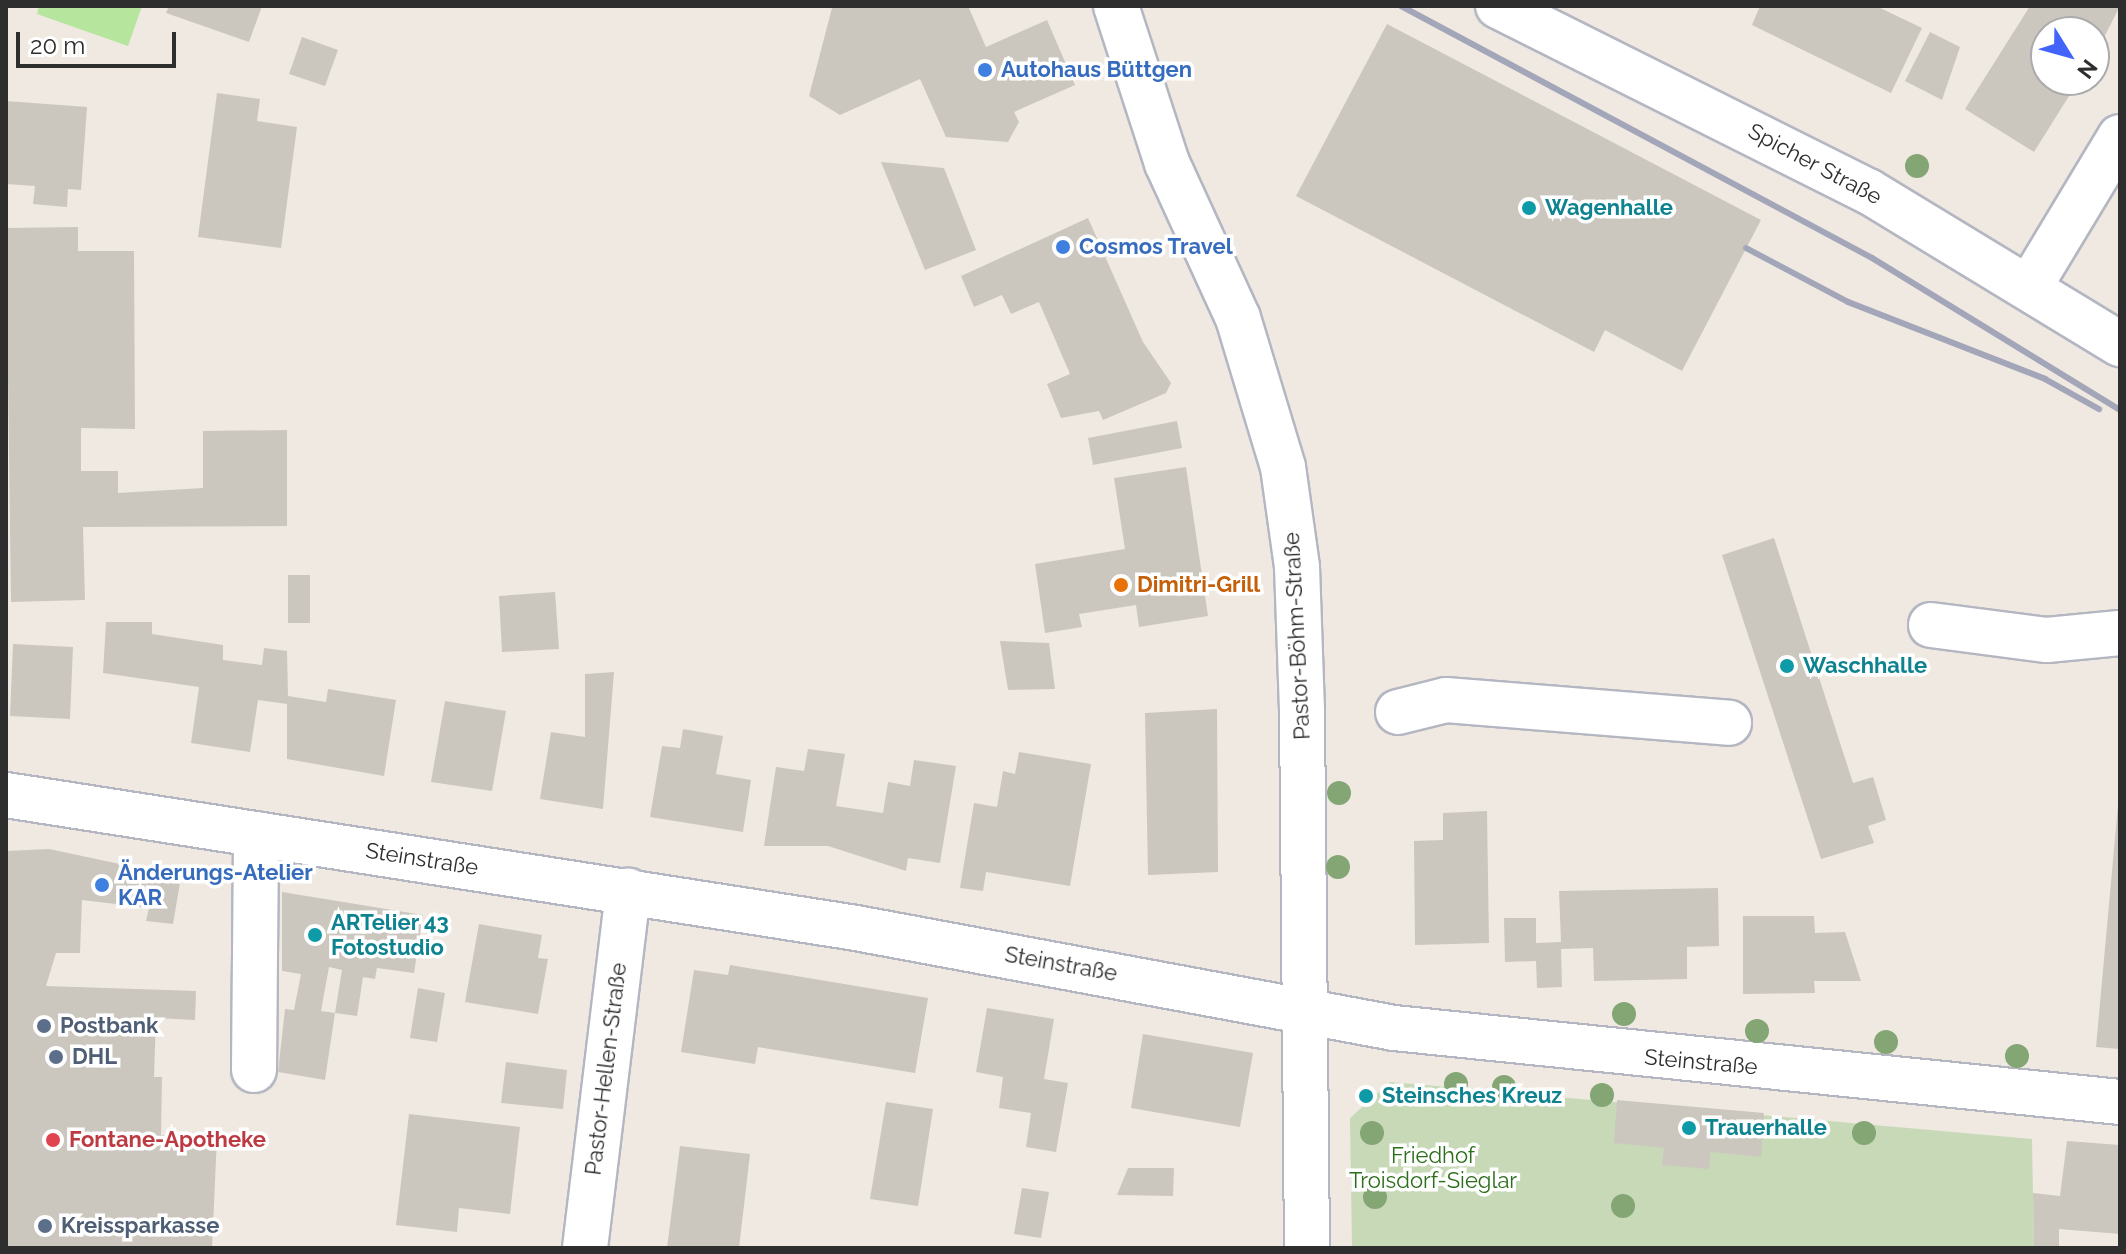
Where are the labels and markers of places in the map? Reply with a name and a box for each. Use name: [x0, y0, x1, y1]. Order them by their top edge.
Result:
place label: Autohaus Büttgen: [1001, 57, 1192, 83]
marker: Autohaus Büttgen: [976, 61, 994, 79]
place label: Wagenhalle: [1545, 195, 1673, 221]
marker: Wagenhalle: [1520, 199, 1538, 217]
place label: Cosmos Travel: [1079, 234, 1233, 260]
marker: Cosmos Travel: [1054, 238, 1072, 256]
place label: Dimitri-Grill: [1137, 572, 1260, 598]
marker: Dimitri-Grill: [1112, 576, 1130, 594]
place label: Waschhalle: [1803, 653, 1927, 679]
marker: Waschhalle: [1778, 657, 1796, 675]
place label: Änderungs-Atelier KAR: [118, 859, 313, 910]
marker: Änderungs-Atelier KAR: [93, 876, 111, 894]
place label: ARTelier 43 Fotostudio: [331, 909, 449, 960]
marker: ARTelier 43 Fotostudio: [306, 926, 324, 944]
place label: Postbank: [60, 1013, 158, 1039]
marker: Postbank: [35, 1017, 53, 1035]
place label: DHL: [72, 1044, 117, 1070]
marker: DHL: [47, 1048, 65, 1066]
place label: Steinsches Kreuz: [1382, 1083, 1562, 1109]
marker: Steinsches Kreuz: [1357, 1087, 1375, 1105]
place label: Trauerhalle: [1705, 1115, 1827, 1141]
marker: Trauerhalle: [1680, 1119, 1698, 1137]
place label: Fontane-Apotheke: [69, 1127, 266, 1153]
marker: Fontane-Apotheke: [44, 1131, 62, 1149]
place label: Kreissparkasse: [61, 1213, 219, 1239]
marker: Kreissparkasse: [36, 1217, 54, 1235]

